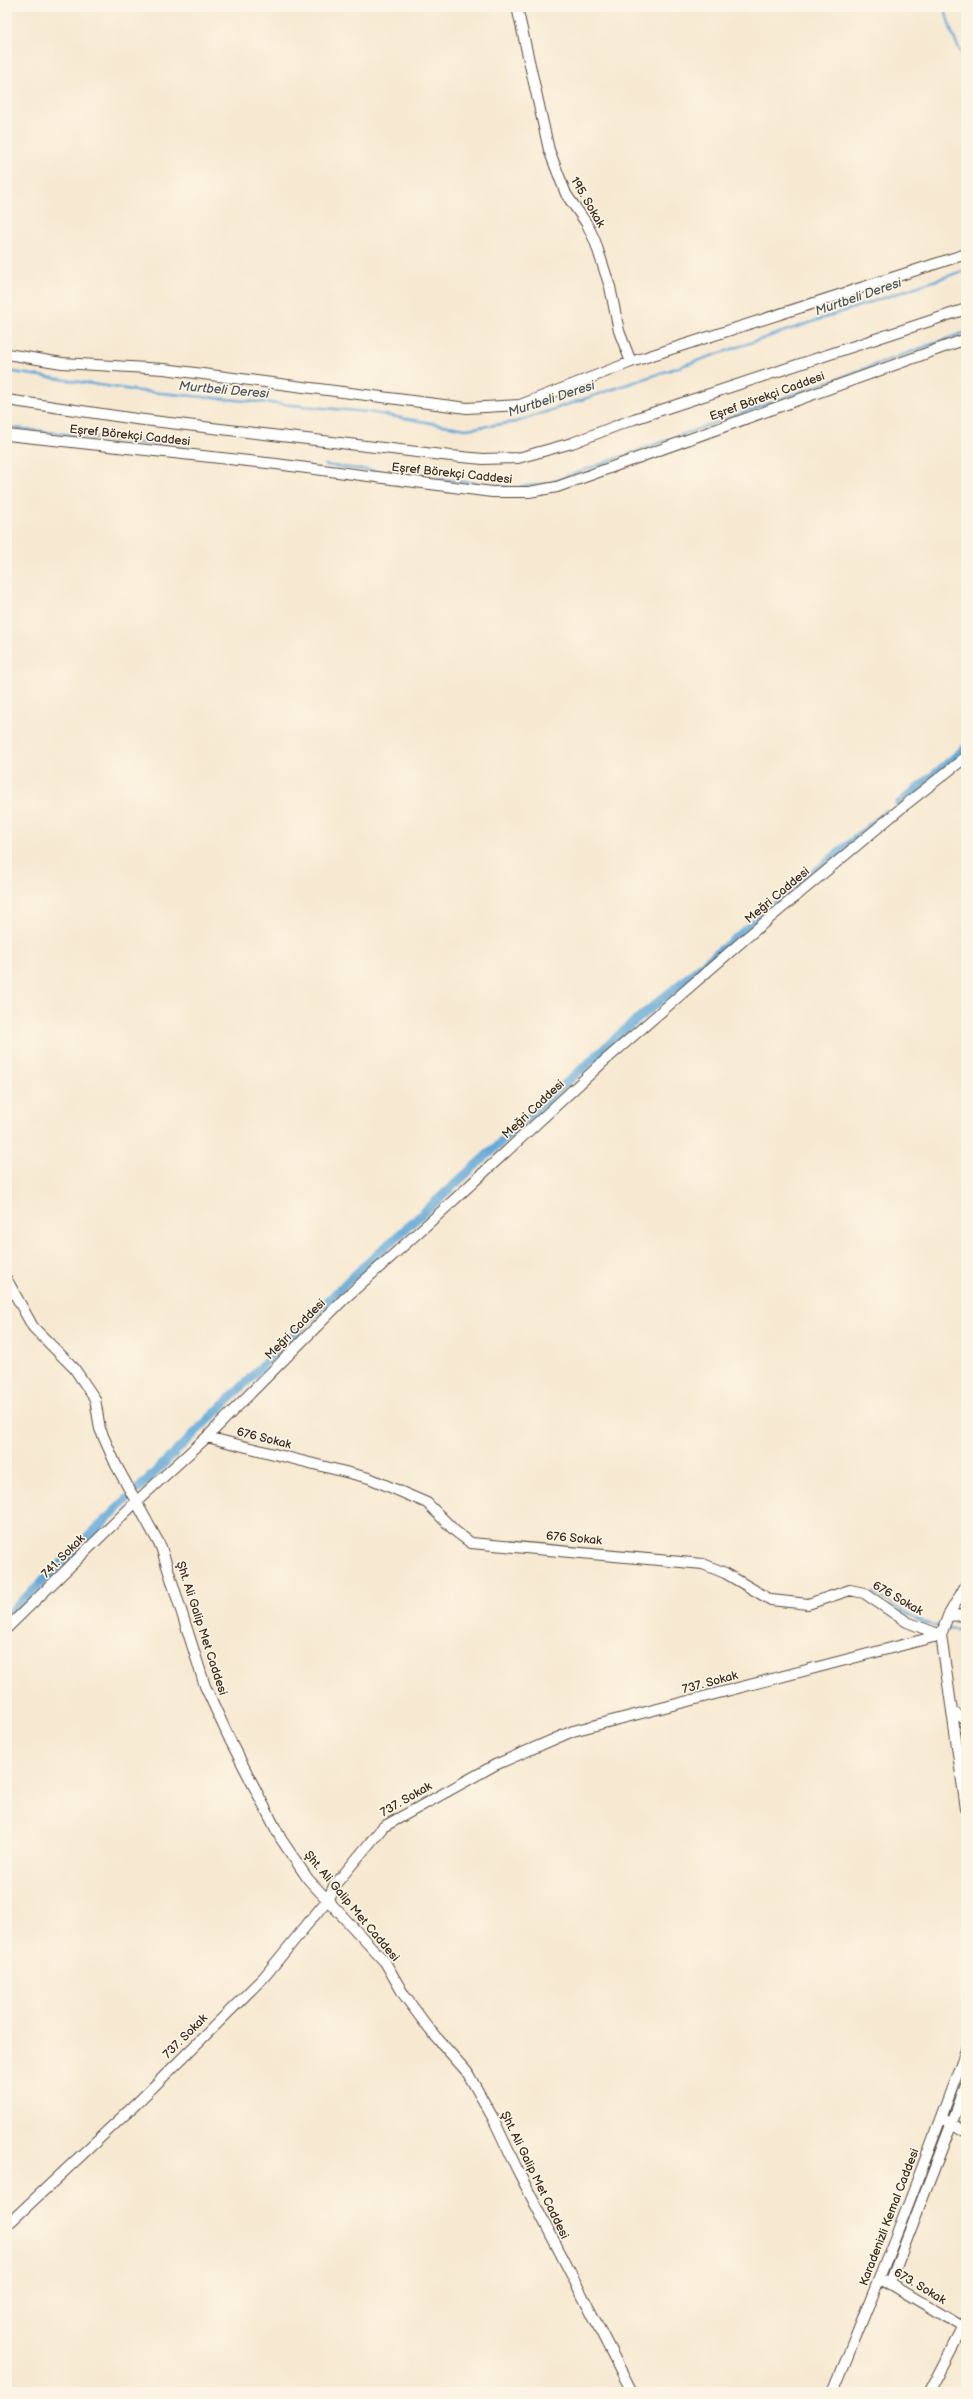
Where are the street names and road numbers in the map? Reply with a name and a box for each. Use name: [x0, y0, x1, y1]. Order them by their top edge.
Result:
street label: 195. Sokak: [567, 174, 608, 230]
street label: Eşref Börekçi Caddesi: [708, 369, 827, 424]
street label: Eşref Börekçi Caddesi: [69, 422, 191, 449]
street label: Eşref Börekçi Caddesi: [391, 460, 513, 487]
street label: Meğri Caddesi: [742, 864, 813, 927]
street label: Meğri Caddesi: [499, 1077, 568, 1142]
street label: Meğri Caddesi: [262, 1296, 329, 1363]
street label: 676 Sokak: [235, 1424, 293, 1453]
street label: 676 Sokak: [545, 1529, 603, 1548]
street label: 741. Sokak: [38, 1531, 88, 1581]
street label: Şht. Ali Galip Met Caddesi: [173, 1559, 230, 1697]
street label: 676 Sokak: [870, 1578, 926, 1619]
street label: 737. Sokak: [681, 1668, 740, 1697]
street label: 737. Sokak: [378, 1779, 435, 1820]
street label: Şht. Ali Galip Met Caddesi: [301, 1848, 402, 1965]
street label: 737. Sokak: [160, 2011, 211, 2062]
street label: Şht. Ali Galip Met Caddesi: [497, 2109, 572, 2242]
street label: Karadenizli Kemal Caddesi: [856, 2146, 923, 2288]
street label: 673. Sokak: [891, 2265, 949, 2308]

